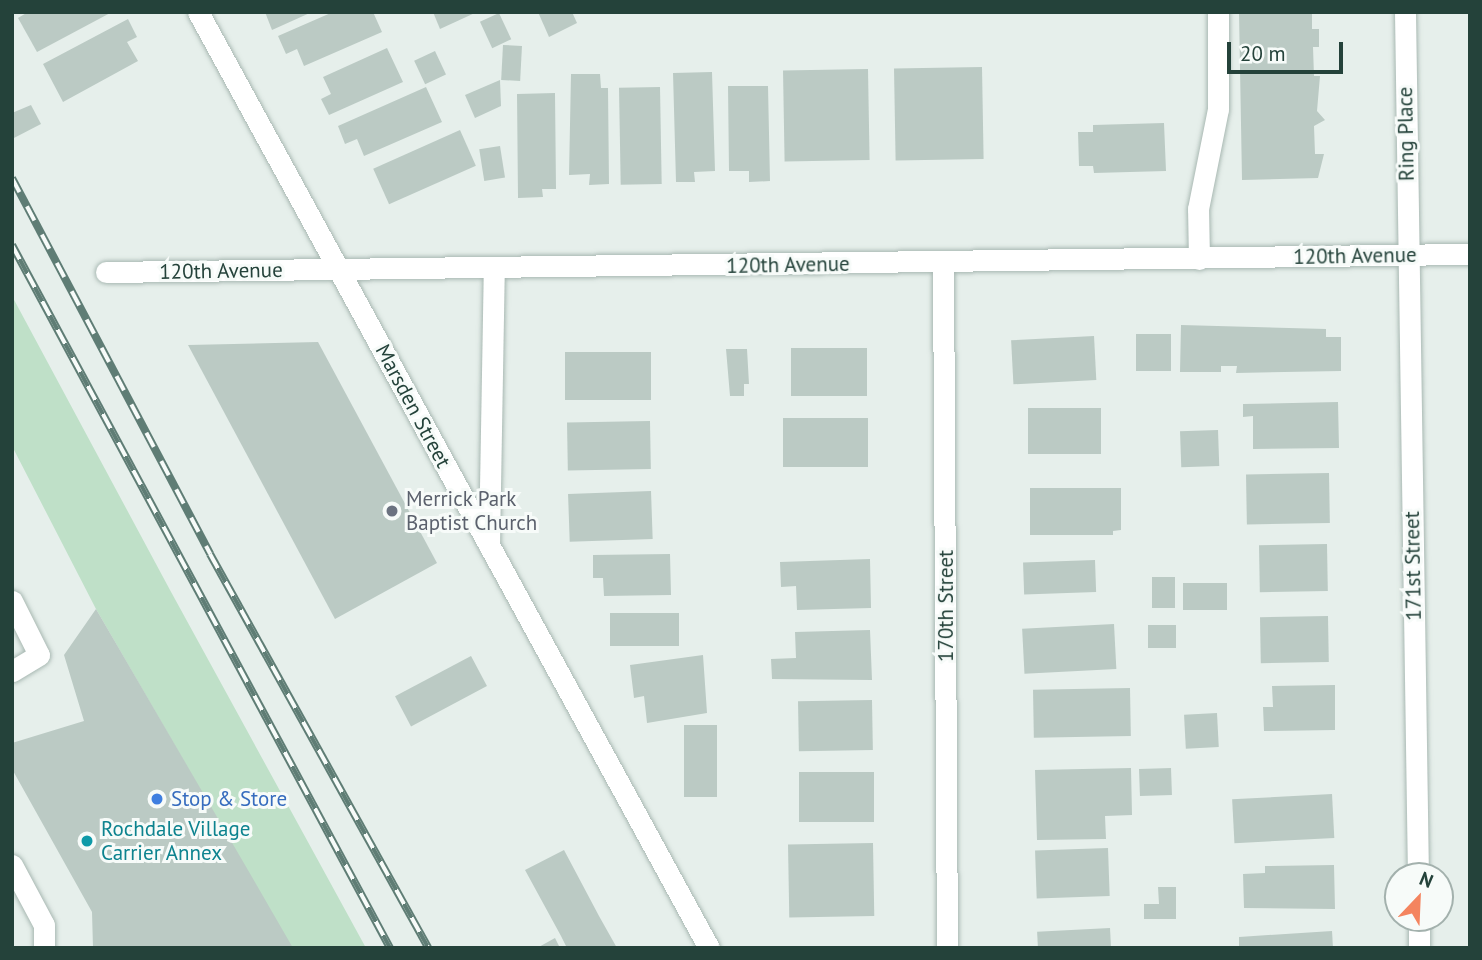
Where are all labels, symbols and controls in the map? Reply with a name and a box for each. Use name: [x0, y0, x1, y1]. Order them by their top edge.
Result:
scale bar: [1230, 28, 1346, 72]
text: 20 m: [1240, 40, 1286, 67]
street label: Ring Place: [1393, 87, 1419, 181]
street label: 120th Avenue: [1293, 242, 1417, 270]
street label: 120th Avenue: [726, 251, 850, 279]
street label: 120th Avenue: [159, 257, 283, 285]
street label: Marsden Street: [370, 340, 456, 472]
place label: Merrick Park Baptist Church: [406, 486, 537, 536]
marker: Merrick Park Baptist Church: [384, 503, 400, 519]
street label: 171st Street: [1399, 511, 1427, 621]
street label: 170th Street: [933, 550, 959, 662]
place label: Stop & Store: [171, 786, 287, 812]
marker: Stop & Store: [149, 791, 165, 807]
place label: Rochdale Village Carrier Annex: [101, 816, 251, 866]
marker: Rochdale Village Carrier Annex: [79, 833, 95, 849]
north arrow: [1384, 862, 1454, 932]
text: N: [1416, 866, 1437, 893]

